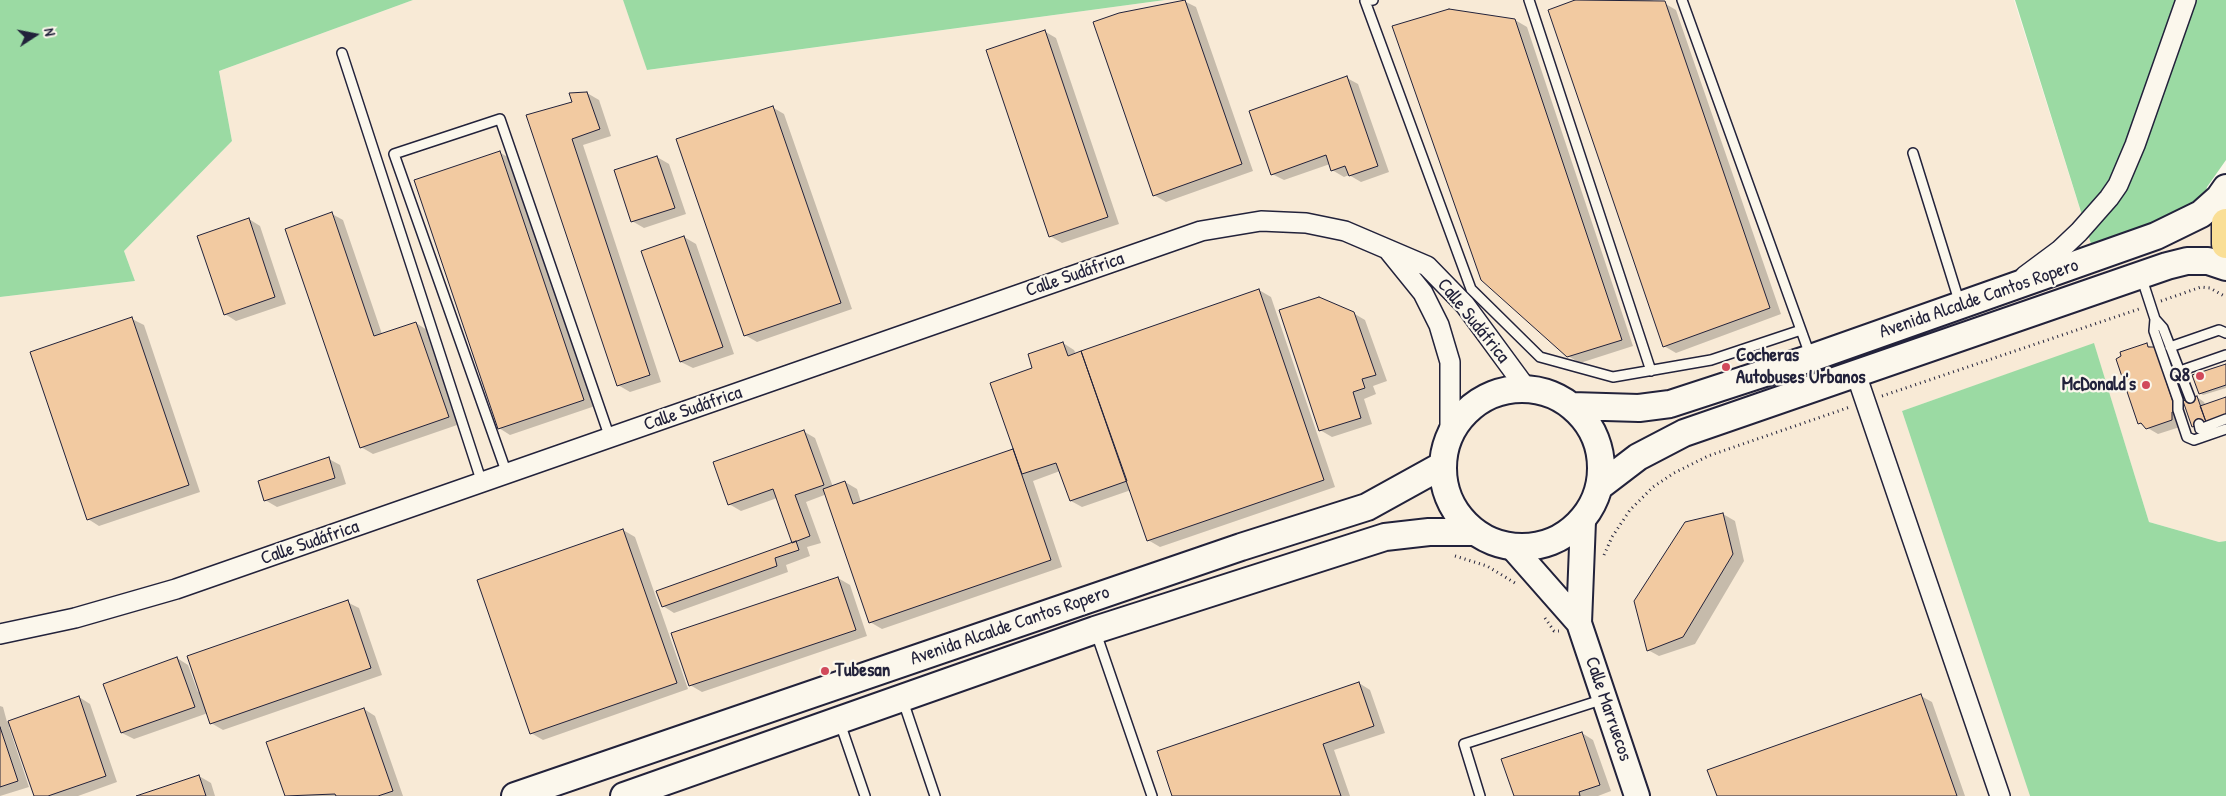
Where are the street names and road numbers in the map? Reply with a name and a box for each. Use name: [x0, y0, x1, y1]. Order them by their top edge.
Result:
street label: Calle Sudáfrica: [1023, 248, 1127, 302]
street label: Avenida Alcalde Cantos Ropero: [1876, 254, 2082, 344]
street label: Calle Sudáfrica: [1432, 274, 1514, 368]
street label: Calle Sudáfrica: [641, 382, 745, 436]
street label: Calle Sudáfrica: [258, 516, 362, 570]
street label: Avenida Alcalde Cantos Ropero: [907, 581, 1113, 671]
street label: Calle Marruecos: [1579, 654, 1637, 764]

